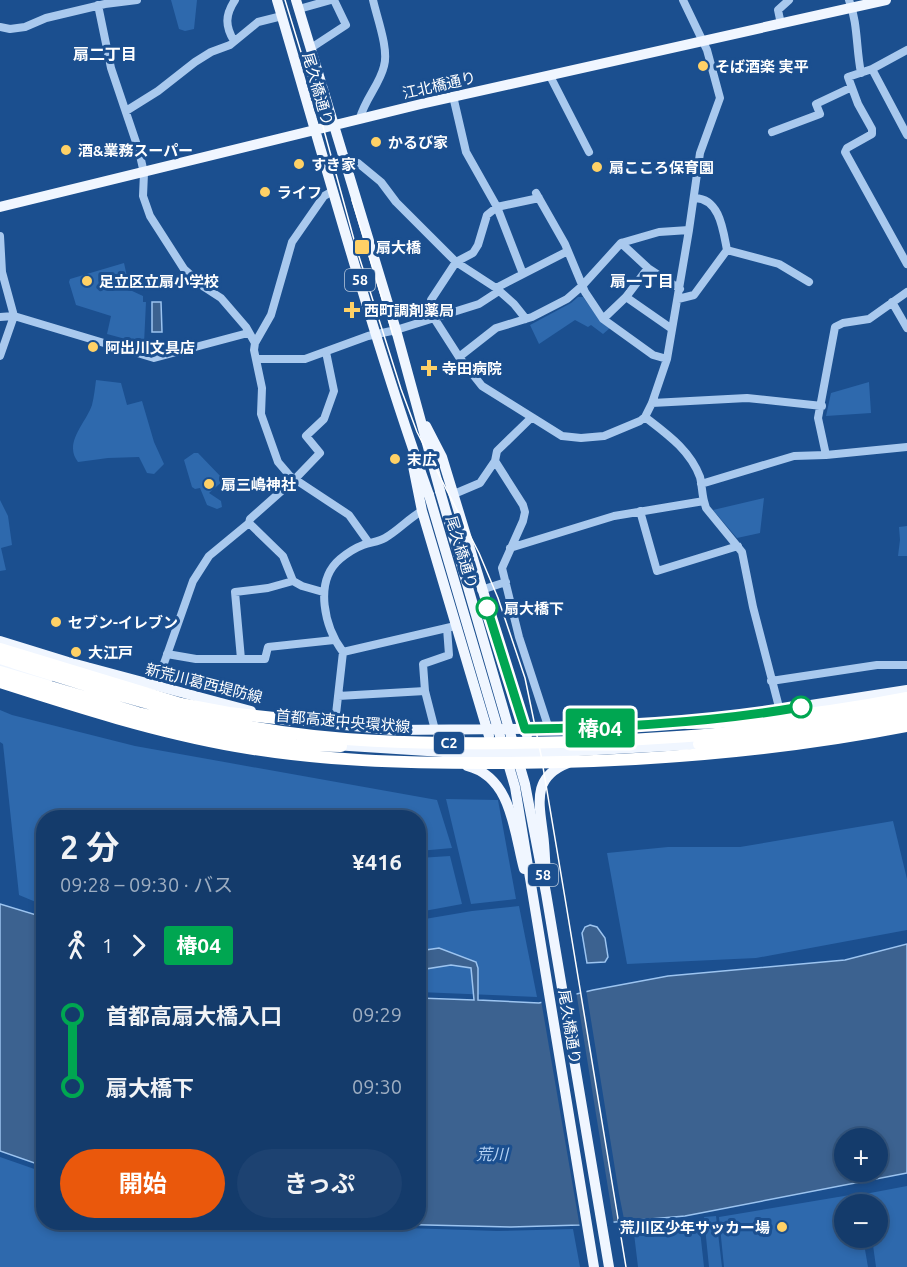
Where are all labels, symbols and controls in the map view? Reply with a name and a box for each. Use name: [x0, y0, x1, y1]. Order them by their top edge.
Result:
district label: 扇二丁目: [73, 45, 137, 63]
street label: 尾久橋通り: [299, 51, 337, 127]
place label: そば酒楽 実平: [715, 58, 809, 75]
marker: そば酒楽 実平: [696, 59, 710, 73]
street label: 江北橋通り: [401, 68, 477, 102]
place label: かるび家: [388, 134, 448, 151]
marker: かるび家: [369, 135, 383, 149]
place label: 酒&業務スーパー: [78, 142, 193, 159]
marker: 酒&業務スーパー: [59, 143, 73, 157]
place label: すき家: [311, 156, 356, 173]
marker: すき家: [292, 157, 306, 171]
place label: 扇こころ保育園: [609, 159, 714, 176]
marker: 扇こころ保育園: [590, 160, 604, 174]
place label: ライフ: [277, 184, 322, 201]
marker: ライフ: [258, 185, 272, 199]
marker: 扇大橋: [353, 238, 371, 256]
place label: 扇大橋: [376, 239, 422, 256]
road number: 58: [345, 269, 375, 291]
district label: 扇一丁目: [610, 272, 674, 290]
place label: 足立区立扇小学校: [99, 273, 219, 290]
marker: 足立区立扇小学校: [80, 274, 94, 288]
place label: 西町調剤薬局: [364, 302, 454, 319]
marker: 西町調剤薬局: [345, 303, 359, 317]
place label: 阿出川文具店: [105, 339, 195, 356]
marker: 阿出川文具店: [86, 340, 100, 354]
marker: 寺田病院: [420, 359, 438, 377]
place label: 寺田病院: [442, 360, 502, 377]
place label: 末広: [407, 451, 437, 468]
marker: 末広: [388, 452, 402, 466]
place label: 扇三嶋神社: [221, 476, 296, 493]
marker: 扇三嶋神社: [202, 477, 216, 491]
street label: 尾久橋通り: [443, 514, 481, 590]
marker: 扇大橋下: [476, 597, 498, 619]
place label: 扇大橋下: [504, 600, 564, 617]
place label: セブン-イレブン: [68, 614, 178, 631]
marker: セブン-イレブン: [49, 615, 63, 629]
place label: 大江戸: [88, 644, 133, 661]
marker: 大江戸: [69, 645, 83, 659]
street label: 新荒川葛西堤防線: [144, 660, 264, 706]
unlabelled marker: [790, 696, 812, 718]
street label: 首都高速中央環状線: [275, 707, 411, 735]
line badge: 椿04: [566, 708, 634, 748]
text: 椿04: [578, 716, 622, 740]
road number: C2: [434, 732, 464, 754]
text: 2 分: [60, 828, 119, 865]
text: ¥416: [352, 849, 402, 874]
road number: 58: [528, 864, 558, 886]
text: 09:28 – 09:30 · バス: [60, 873, 233, 896]
icon: walk: [60, 929, 93, 962]
icon: forward: [122, 929, 155, 962]
text: 椿04: [176, 933, 221, 957]
text: 1: [102, 934, 113, 957]
street label: 尾久橋通り: [556, 989, 584, 1065]
text: 首都高扇大橋入口: [106, 1003, 282, 1028]
text: 09:29: [352, 1003, 402, 1026]
text: 扇大橋下: [106, 1075, 194, 1100]
text: 09:30: [352, 1075, 402, 1098]
map controls: [834, 1128, 888, 1248]
button: +: [834, 1128, 888, 1182]
water label: 荒川: [476, 1145, 510, 1163]
button: 開始: [60, 1149, 225, 1218]
button: きっぷ: [237, 1149, 402, 1218]
button: −: [834, 1194, 888, 1248]
place label: 荒川区少年サッカー場: [620, 1219, 770, 1236]
marker: 荒川区少年サッカー場: [775, 1220, 789, 1234]

